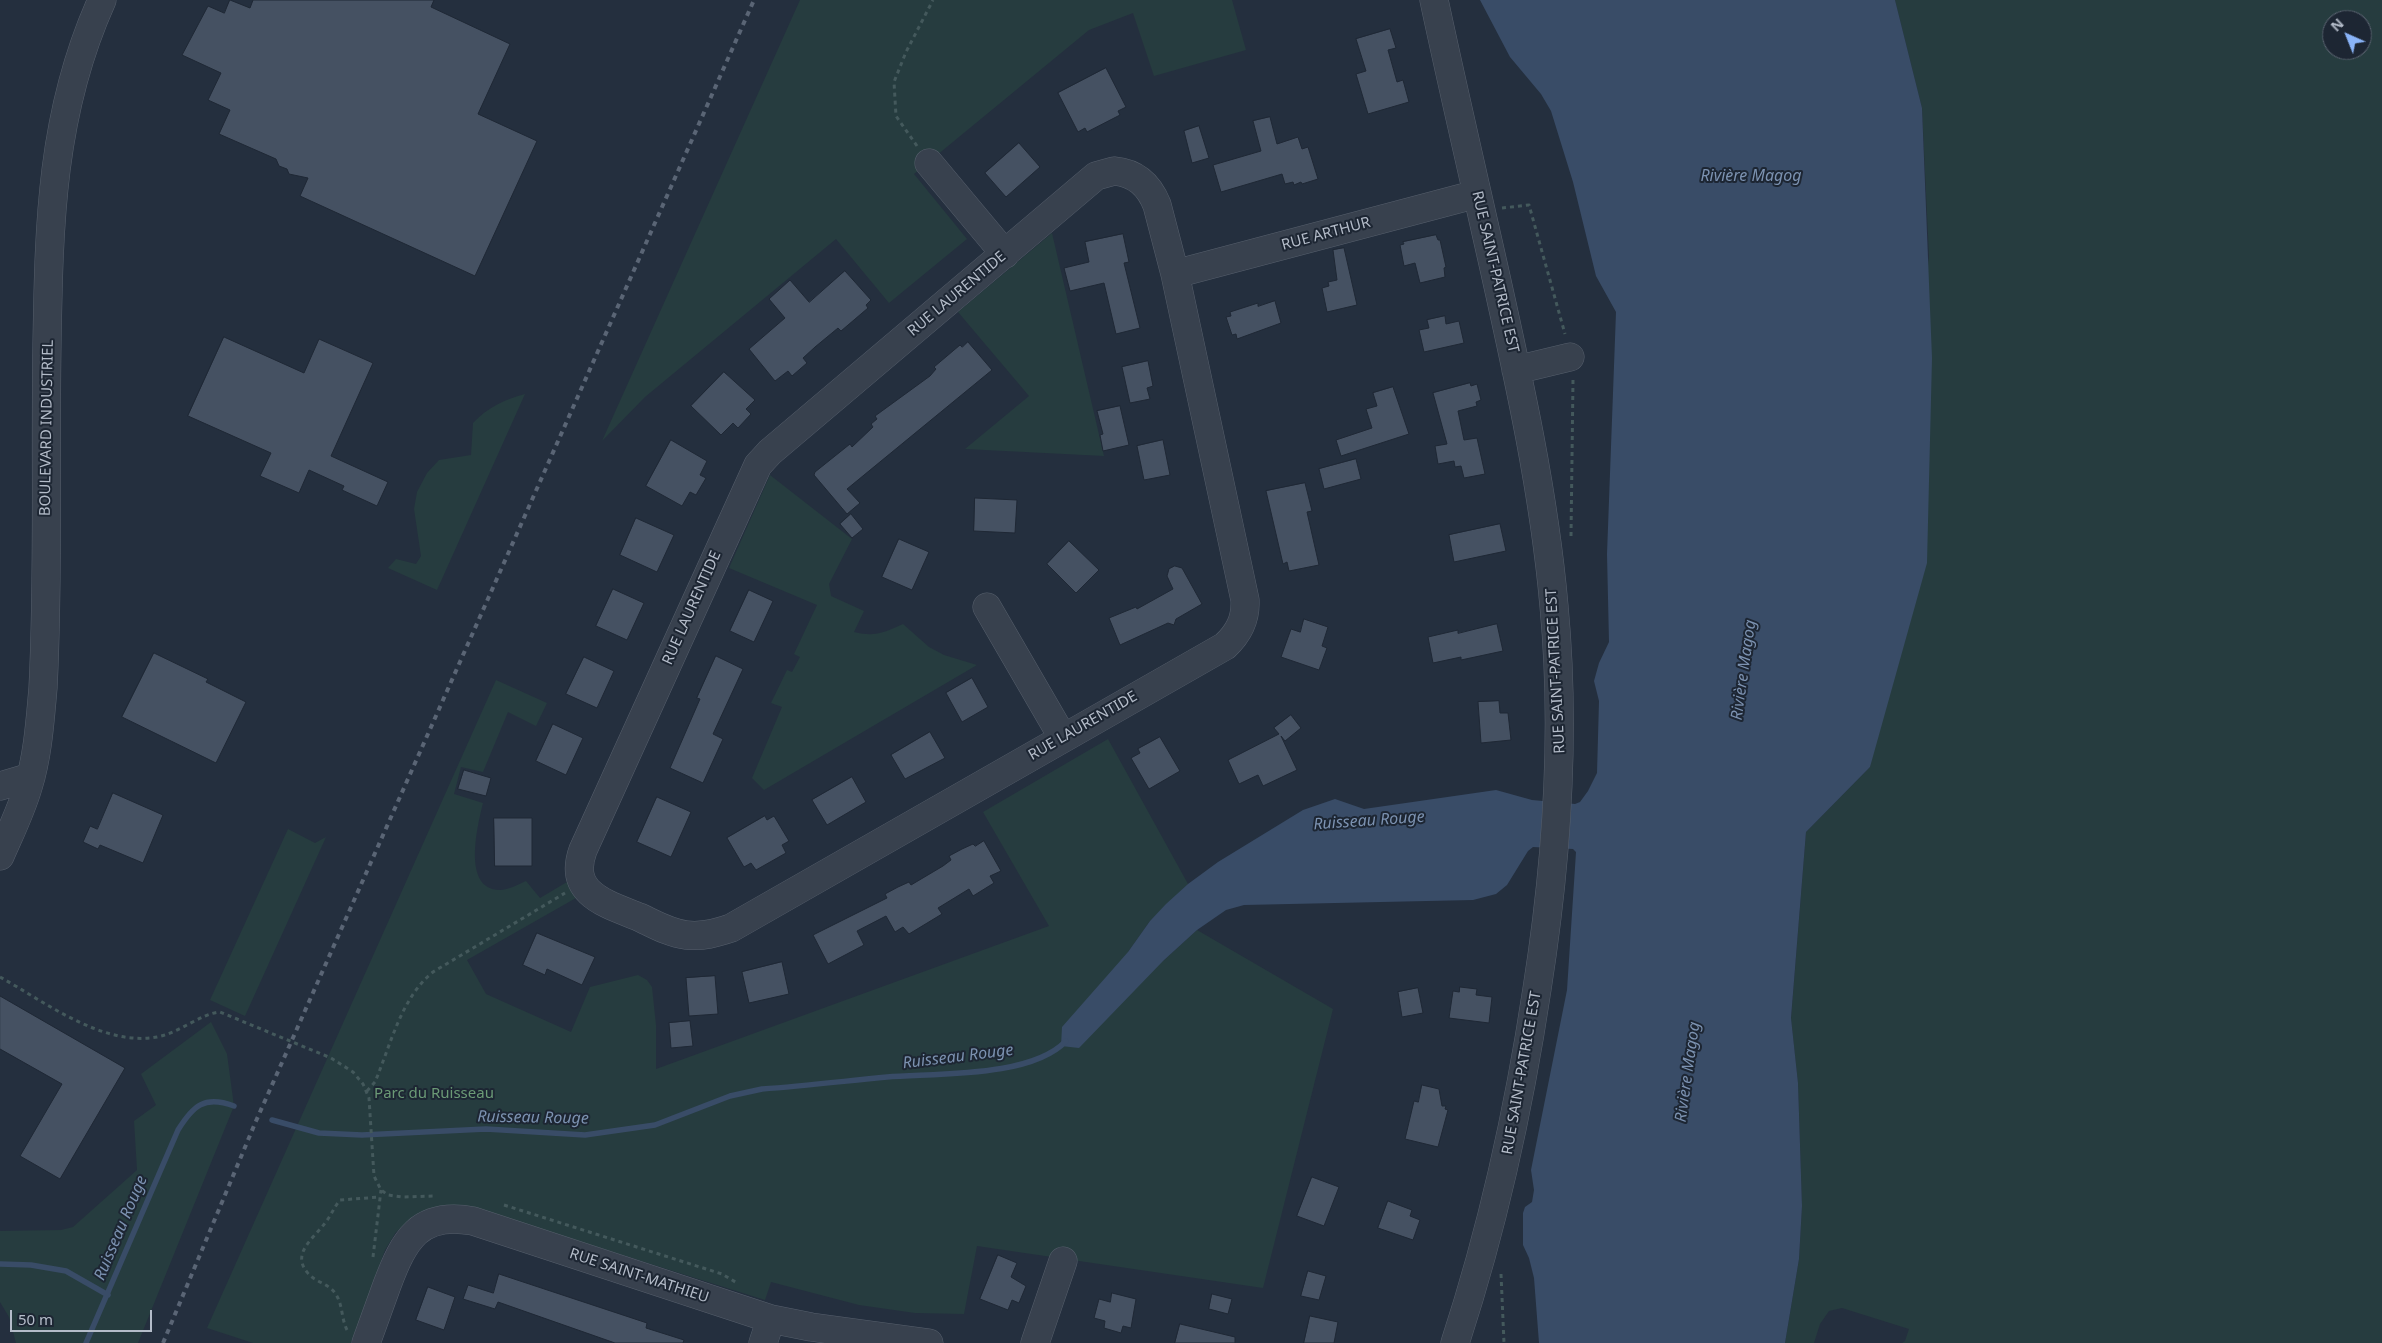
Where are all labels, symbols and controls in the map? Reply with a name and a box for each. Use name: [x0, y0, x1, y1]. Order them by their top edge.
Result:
north arrow: [2322, 10, 2372, 60]
text: N: [2326, 14, 2348, 35]
water label: Rivière Magog: [1700, 166, 1802, 186]
street label: RUE SAINT-PATRICE EST: [1468, 189, 1522, 355]
street label: RUE ARTHUR: [1280, 214, 1372, 254]
street label: RUE LAURENTIDE: [904, 248, 1010, 340]
street label: BOULEVARD INDUSTRIEL: [36, 340, 58, 516]
street label: RUE LAURENTIDE: [659, 548, 725, 668]
street label: RUE SAINT-PATRICE EST: [1543, 588, 1569, 754]
water label: Rivière Magog: [1727, 619, 1761, 721]
street label: RUE LAURENTIDE: [1025, 688, 1141, 764]
water label: Ruisseau Rouge: [1313, 808, 1425, 834]
street label: RUE SAINT-PATRICE EST: [1499, 990, 1545, 1156]
water label: Rivière Magog: [1671, 1021, 1705, 1123]
water label: Ruisseau Rouge: [901, 1041, 1015, 1073]
park label: Parc du Ruisseau: [374, 1085, 494, 1103]
water label: Ruisseau Rouge: [477, 1107, 589, 1129]
water label: Ruisseau Rouge: [90, 1173, 152, 1283]
street label: RUE SAINT-MATHIEU: [567, 1245, 711, 1307]
scale bar: [12, 1300, 155, 1332]
text: 50 m: [18, 1309, 53, 1329]

